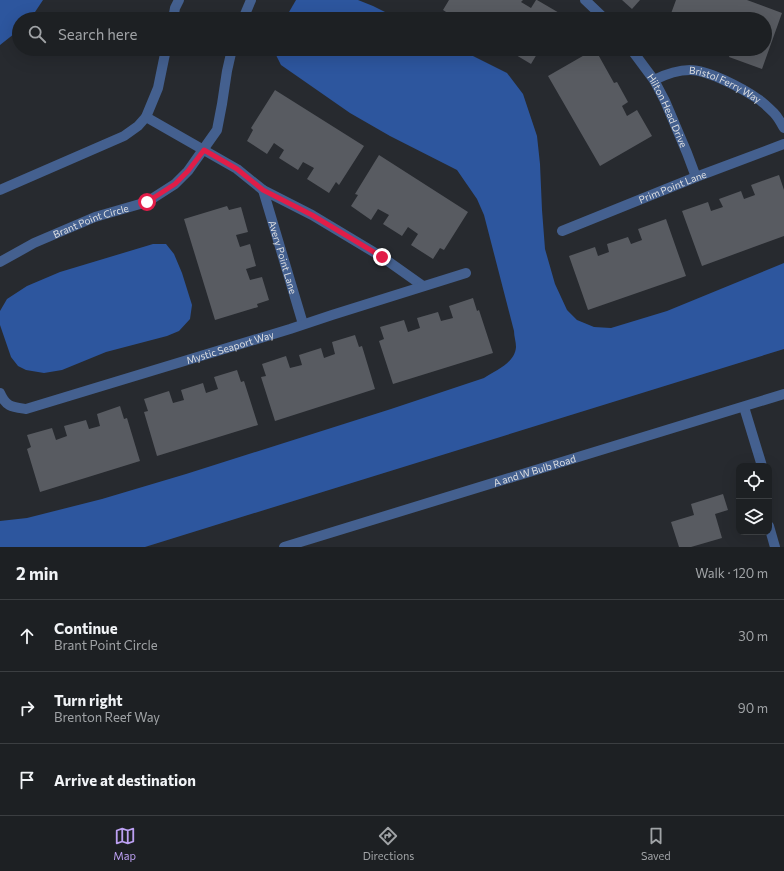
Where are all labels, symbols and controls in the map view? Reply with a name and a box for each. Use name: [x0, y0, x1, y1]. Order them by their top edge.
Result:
search box: [12, 12, 772, 56]
icon: search: [26, 23, 48, 45]
text: Search here: [58, 25, 137, 43]
street label: Bristol Ferry Way: [689, 64, 763, 106]
street label: Hilton Head Drive: [645, 71, 690, 149]
street label: Prim Point Lane: [637, 168, 708, 206]
route start: [138, 193, 156, 211]
street label: Brant Point Circle: [51, 202, 130, 240]
street label: Avery Point Lane: [266, 219, 300, 295]
route end: [373, 248, 391, 266]
street label: Mystic Seaport Way: [185, 328, 275, 366]
street label: A and W Bulb Road: [492, 452, 577, 489]
map controls: [736, 463, 772, 535]
button: locate: [736, 463, 772, 499]
button: layers: [736, 499, 772, 535]
text: 2 min: [16, 563, 58, 584]
text: Walk · 120 m: [695, 565, 768, 581]
text: Continue: [54, 619, 118, 637]
icon: ahead: [16, 625, 38, 647]
text: 30 m: [738, 628, 768, 644]
text: Brant Point Circle: [54, 637, 158, 653]
text: Turn right: [54, 691, 123, 709]
icon: right: [16, 697, 38, 719]
text: 90 m: [738, 700, 768, 716]
text: Brenton Reef Way: [54, 709, 160, 725]
icon: arrive: [16, 769, 38, 791]
text: Arrive at destination: [54, 771, 196, 789]
tab: Map: [113, 825, 136, 862]
tab: Directions: [363, 825, 414, 862]
tab: Saved: [641, 825, 671, 862]

